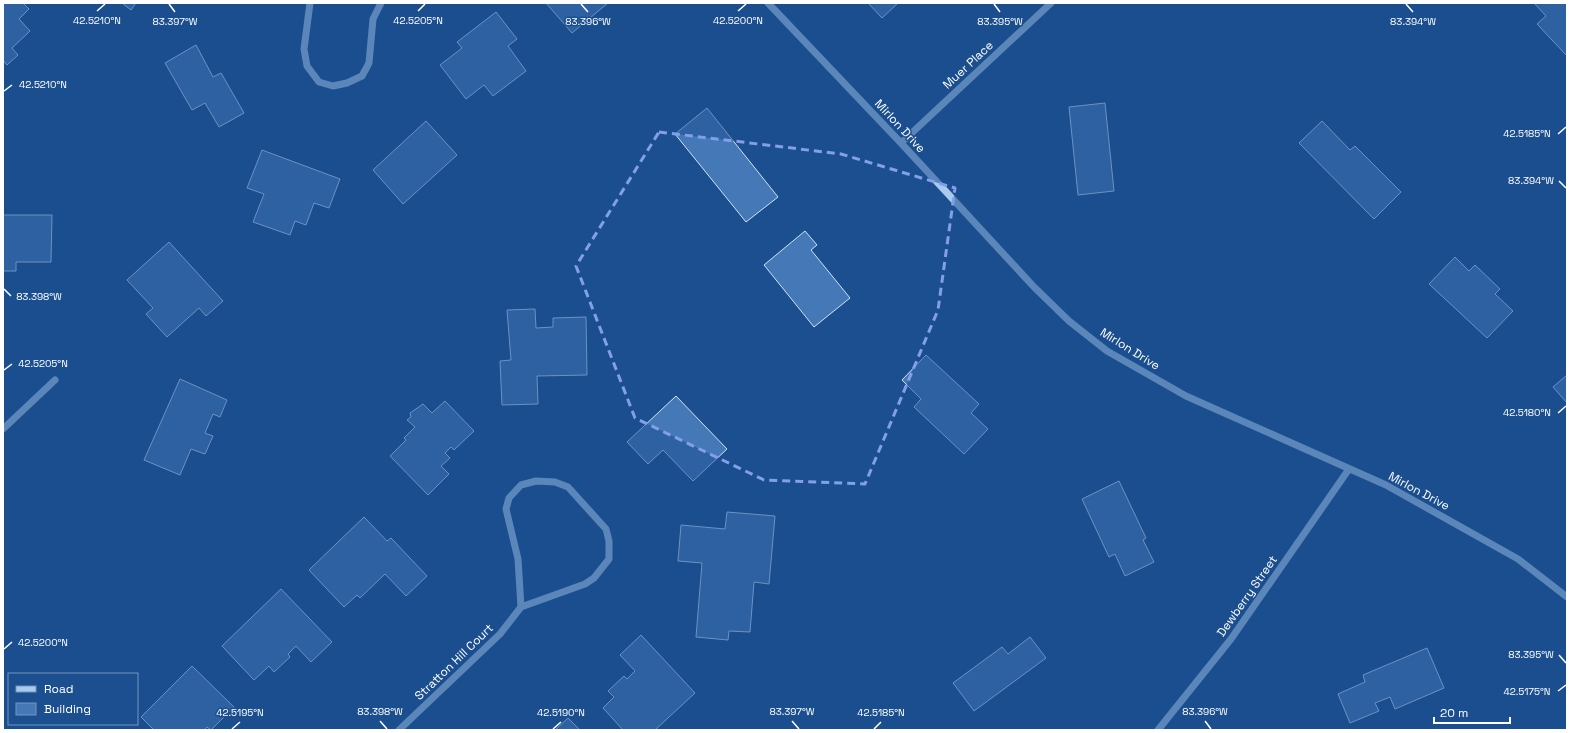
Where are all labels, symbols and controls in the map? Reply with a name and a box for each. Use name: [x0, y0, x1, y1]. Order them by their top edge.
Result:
text: 42.5210°N: [73, 14, 121, 27]
text: 42.5205°N: [393, 14, 443, 27]
text: 42.5200°N: [713, 14, 763, 27]
text: 83.397°W: [153, 15, 198, 28]
text: 83.396°W: [565, 15, 611, 28]
text: 83.395°W: [977, 15, 1023, 28]
text: 83.394°W: [1390, 15, 1436, 28]
street label: Muer Place: [939, 37, 997, 93]
text: 42.5210°N: [19, 78, 67, 91]
street label: Mirlon Drive: [871, 96, 929, 156]
text: 42.5185°N: [1503, 127, 1551, 140]
text: 83.394°W: [1508, 174, 1554, 187]
text: 83.398°W: [16, 290, 62, 303]
street label: Mirlon Drive: [1097, 324, 1163, 374]
text: 42.5205°N: [18, 357, 68, 370]
text: 42.5180°N: [1503, 406, 1551, 419]
street label: Mirlon Drive: [1385, 468, 1453, 514]
street label: Dewberry Street: [1213, 552, 1281, 640]
street label: Stratton Hill Court: [411, 620, 497, 704]
text: 42.5200°N: [18, 636, 68, 649]
text: 83.395°W: [1508, 648, 1554, 661]
legend: [8, 673, 138, 725]
text: Road: [44, 681, 73, 697]
text: 42.5175°N: [1504, 685, 1550, 698]
scale bar: [1434, 699, 1510, 725]
text: Building: [44, 701, 91, 717]
text: 83.398°W: [357, 705, 403, 718]
text: 83.397°W: [770, 705, 815, 718]
text: 83.396°W: [1182, 705, 1228, 718]
text: 20 m: [1440, 705, 1468, 721]
text: 42.5195°N: [216, 706, 264, 719]
text: 42.5190°N: [537, 706, 585, 719]
text: 42.5185°N: [857, 706, 905, 719]

